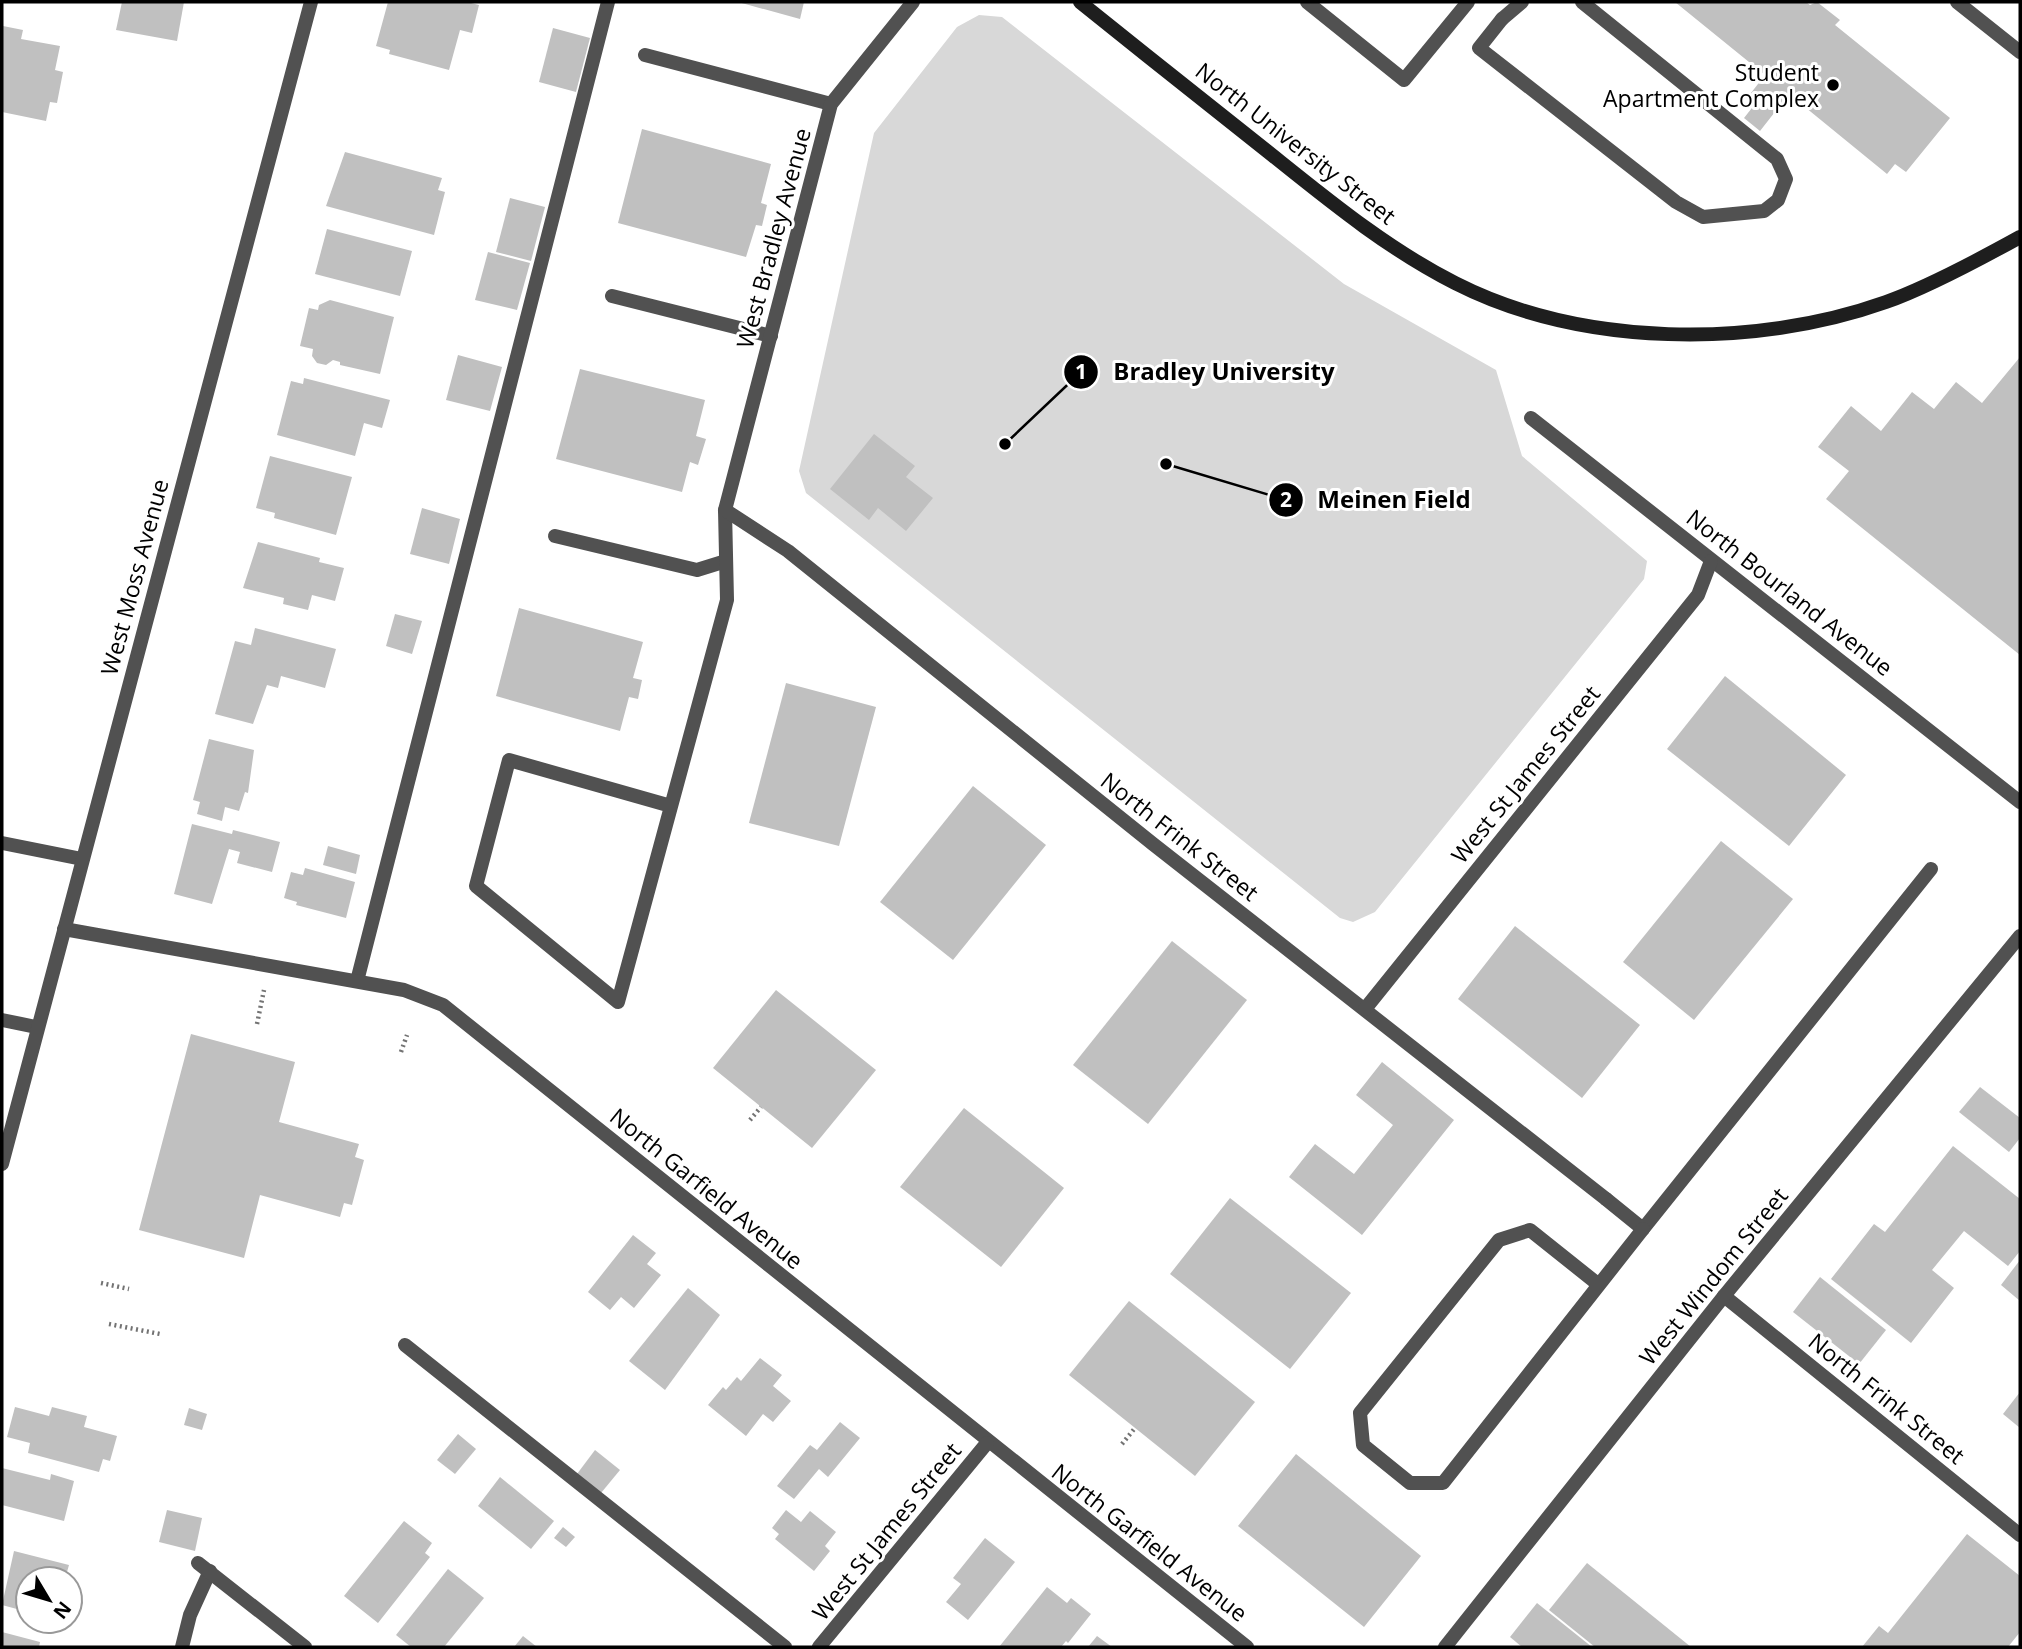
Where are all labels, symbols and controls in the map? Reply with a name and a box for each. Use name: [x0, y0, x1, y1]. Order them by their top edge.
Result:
street label: North University Street: [1189, 55, 1403, 231]
place label: Student Apartment Complex: [1603, 56, 1819, 114]
marker: Student Apartment Complex: [1825, 77, 1841, 93]
street label: West Bradley Avenue: [728, 124, 818, 352]
callout: Bradley University: [1064, 349, 1348, 394]
text: Bradley University: [1113, 354, 1335, 387]
text: 1: [1075, 357, 1087, 385]
street label: West Moss Avenue: [92, 475, 176, 679]
callout: Meinen Field: [1269, 477, 1485, 522]
text: Meinen Field: [1317, 482, 1471, 515]
text: 2: [1280, 485, 1292, 513]
street label: North Bourland Avenue: [1680, 501, 1900, 683]
street label: West St James Street: [1443, 678, 1607, 870]
street label: North Frink Street: [1094, 764, 1266, 908]
street label: North Garfield Avenue: [604, 1100, 810, 1276]
street label: West Windom Street: [1631, 1180, 1795, 1372]
street label: North Frink Street: [1802, 1325, 1972, 1471]
street label: West St James Street: [804, 1435, 968, 1627]
street label: North Garfield Avenue: [1046, 1455, 1254, 1629]
north arrow: [14, 1565, 84, 1635]
text: N: [47, 1596, 77, 1625]

